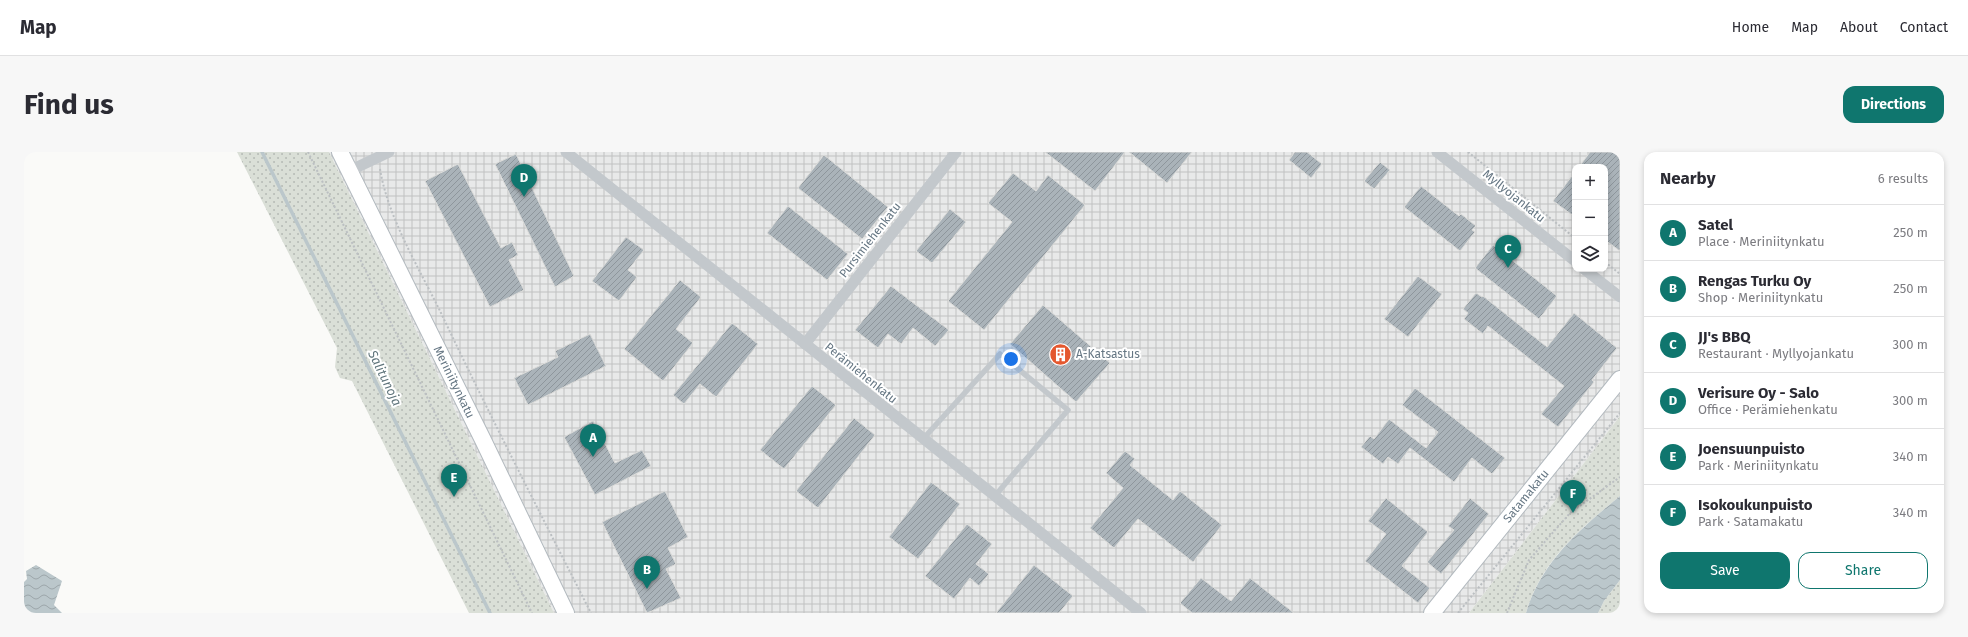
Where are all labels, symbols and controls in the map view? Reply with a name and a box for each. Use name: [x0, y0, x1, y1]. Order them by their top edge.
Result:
text: Map: [20, 16, 57, 39]
text: Home: [1732, 19, 1769, 36]
text: Map: [1791, 19, 1818, 36]
text: About: [1840, 19, 1878, 36]
text: Contact: [1900, 19, 1948, 36]
button: Directions: [1843, 86, 1944, 123]
text: Find us: [24, 88, 114, 121]
pin: D: [511, 164, 537, 197]
map controls: [1572, 164, 1608, 272]
button: +: [1572, 164, 1608, 200]
street label: Myllyojankatu: [1480, 167, 1548, 225]
text: Nearby: [1660, 168, 1715, 189]
text: 6 results: [1878, 171, 1928, 186]
street label: Pursimiehenkatu: [836, 200, 904, 280]
button: −: [1572, 200, 1608, 236]
text: Satel: [1698, 216, 1733, 234]
text: A: [1669, 225, 1677, 240]
text: 250 m: [1893, 225, 1928, 240]
text: Place · Meriniitynkatu: [1698, 234, 1825, 249]
pin: C: [1495, 235, 1521, 268]
button: layers: [1572, 236, 1608, 272]
text: Rengas Turku Oy: [1698, 272, 1811, 290]
text: B: [1669, 281, 1677, 296]
text: 250 m: [1893, 281, 1928, 296]
text: Shop · Meriniitynkatu: [1698, 290, 1823, 305]
text: JJ's BBQ: [1698, 328, 1751, 346]
text: C: [1669, 337, 1677, 352]
text: 300 m: [1892, 337, 1928, 352]
street label: Perämiehenkatu: [822, 340, 900, 406]
building icon: A-Katsastus: [1047, 341, 1073, 367]
street label: Meriniitynkatu: [430, 344, 478, 420]
text: Restaurant · Myllyojankatu: [1698, 346, 1854, 361]
water label: Salitunoja: [365, 347, 405, 408]
place label: A-Katsastus: [1076, 347, 1140, 361]
your location: [1001, 349, 1021, 369]
text: Verisure Oy - Salo: [1698, 384, 1819, 402]
text: D: [1669, 393, 1677, 408]
text: 300 m: [1892, 393, 1928, 408]
text: Office · Perämiehenkatu: [1698, 402, 1838, 417]
pin: A: [580, 424, 606, 457]
text: Joensuunpuisto: [1698, 440, 1805, 458]
text: E: [1670, 449, 1676, 464]
text: 340 m: [1893, 449, 1928, 464]
text: Park · Meriniitynkatu: [1698, 458, 1819, 473]
pin: E: [441, 464, 467, 497]
street label: Satamakatu: [1500, 467, 1552, 525]
pin: F: [1560, 480, 1586, 513]
text: Isokoukunpuisto: [1698, 496, 1813, 514]
text: F: [1670, 505, 1676, 520]
text: 340 m: [1893, 505, 1928, 520]
text: Park · Satamakatu: [1698, 514, 1803, 529]
button: Save: [1660, 552, 1790, 589]
button: Share: [1798, 552, 1928, 589]
pin: B: [634, 556, 660, 589]

